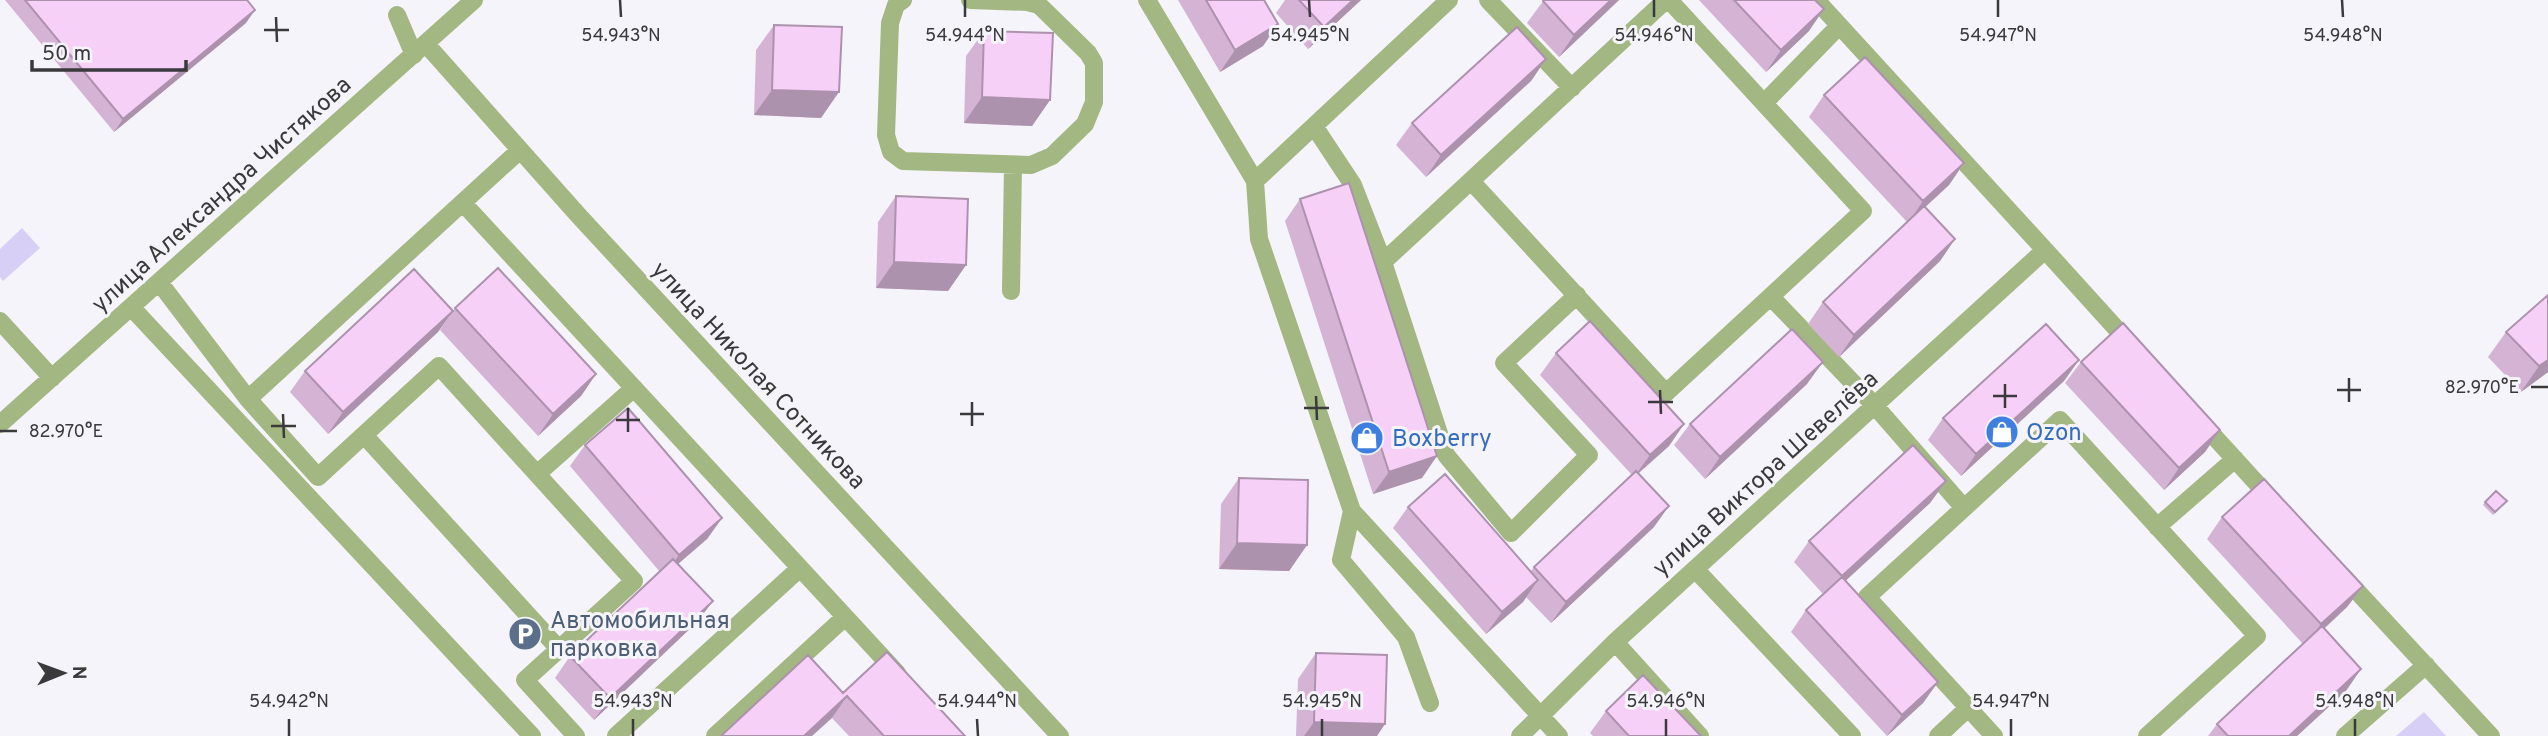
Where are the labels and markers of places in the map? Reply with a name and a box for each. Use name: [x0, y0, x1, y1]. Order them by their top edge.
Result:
shop icon: Ozon: [1983, 413, 2021, 451]
shop icon: Boxberry: [1348, 419, 1386, 457]
place label: Ozon: [2026, 419, 2082, 449]
place label: Boxberry: [1392, 425, 1492, 455]
place label: Автомобильная парковка: [550, 607, 730, 665]
parking icon: Автомобильная парковка: [506, 615, 544, 653]

